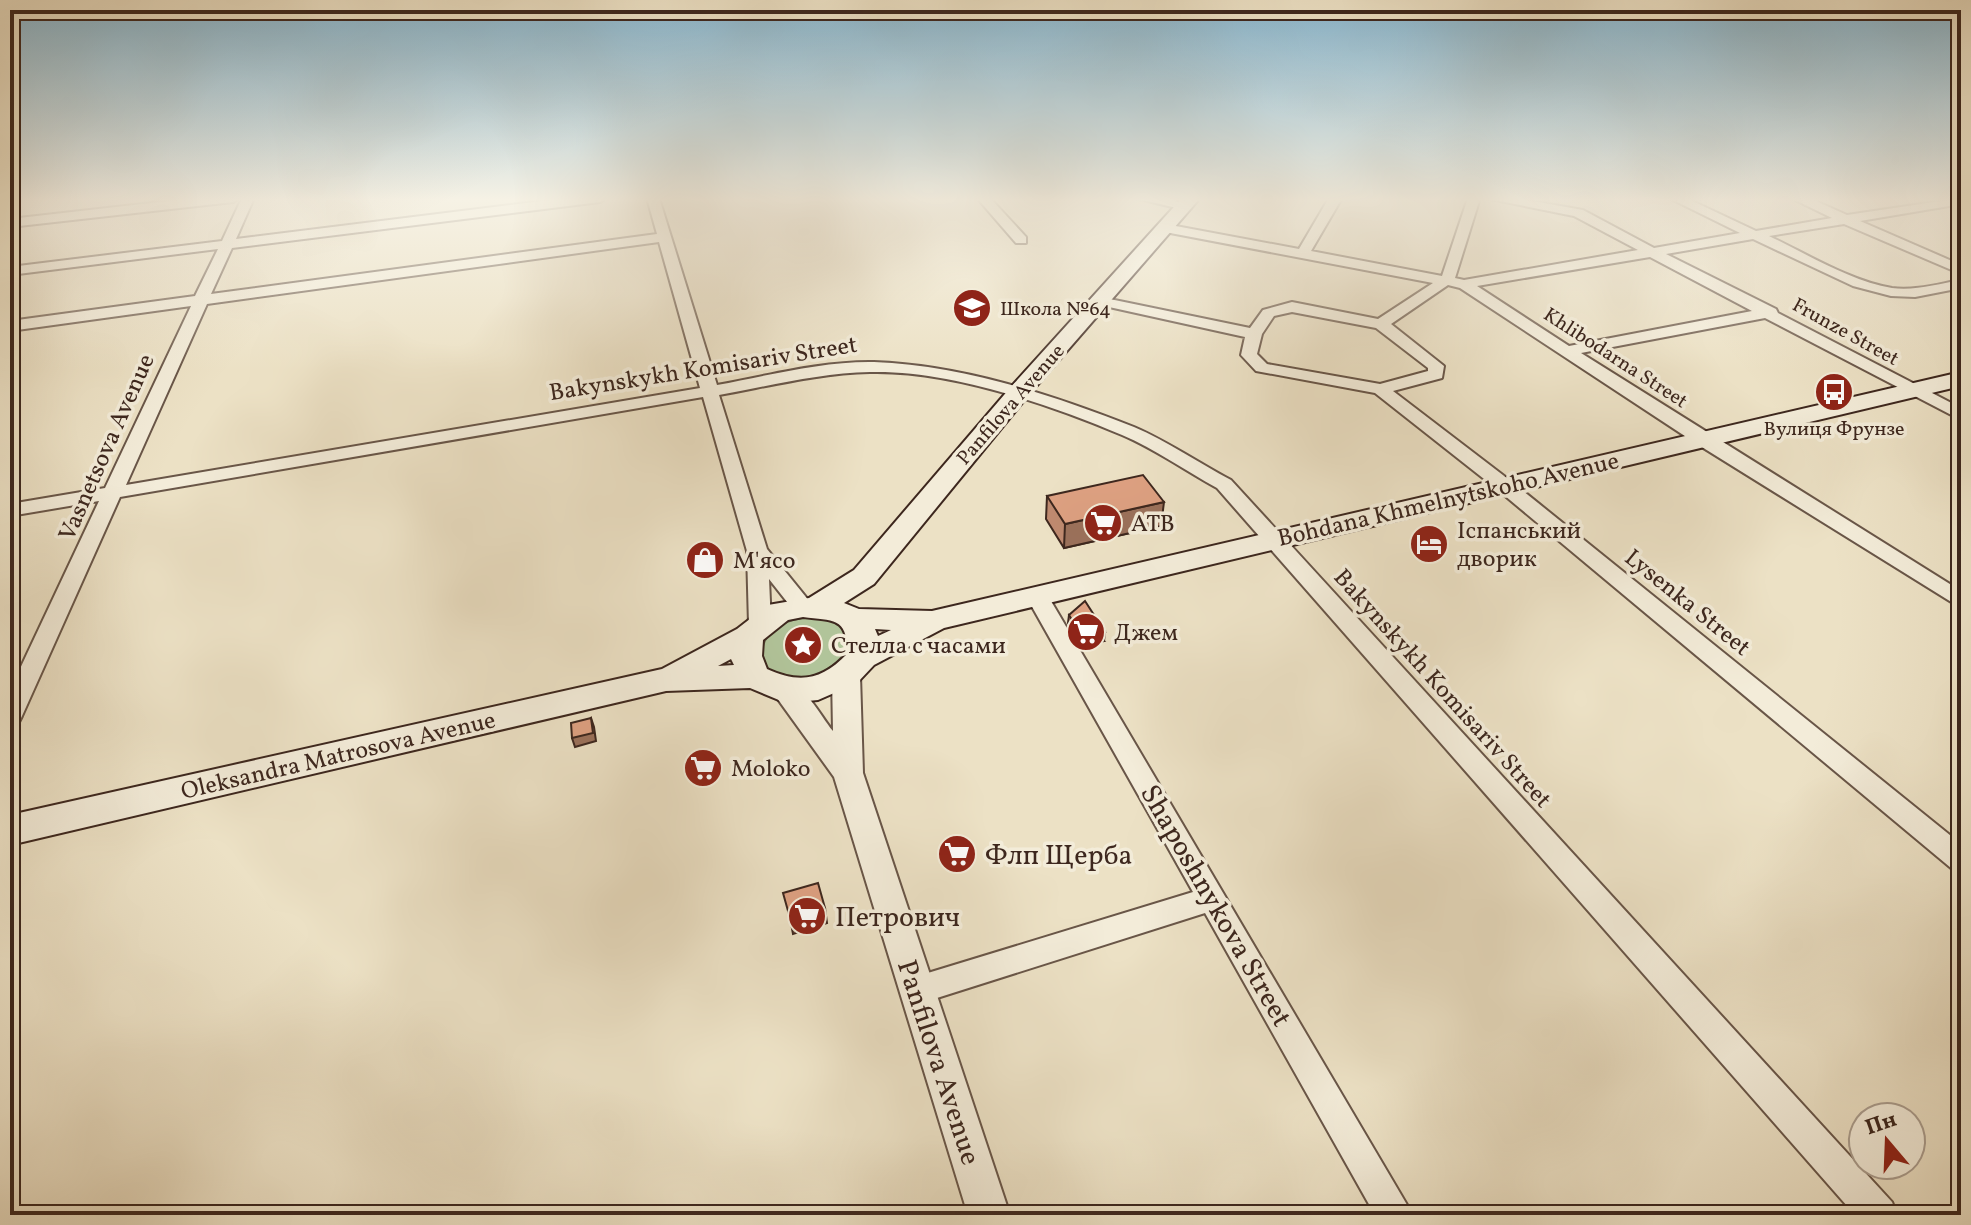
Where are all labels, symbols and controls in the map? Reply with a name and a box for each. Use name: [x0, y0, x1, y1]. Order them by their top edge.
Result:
school or university icon: Школа №64: [951, 287, 993, 329]
street label: Frunze Street: [1787, 292, 1903, 374]
place label: Школа №64: [1000, 296, 1111, 324]
street label: Khlibodarna Street: [1537, 301, 1693, 416]
street label: Bakynskykh Komisariv Street: [547, 329, 860, 411]
street label: Panfilova Avenue: [951, 339, 1072, 472]
street label: Vasnetsova Avenue: [51, 349, 164, 547]
bus stop icon: Вулиця Фрунзе: [1813, 371, 1855, 413]
place label: Вулиця Фрунзе: [1763, 416, 1905, 444]
street label: Bohdana Khmelnytskoho Avenue: [1274, 445, 1622, 557]
supermarket icon: ATB: [1082, 502, 1124, 544]
place label: ATB: [1131, 508, 1175, 542]
place label: Іспанський дворик: [1457, 515, 1581, 577]
hotel icon: Іспанський дворик: [1408, 523, 1450, 565]
shop icon: М'ясо: [684, 539, 726, 581]
street label: Lysenka Street: [1616, 542, 1757, 665]
place label: М'ясо: [733, 545, 796, 579]
street label: Bakynskykh Komisariv Street: [1325, 562, 1558, 816]
supermarket icon: Джем: [1065, 611, 1107, 653]
place label: Джем: [1114, 617, 1178, 651]
place icon: Стелла с часами: [782, 624, 824, 666]
place label: Стелла с часами: [831, 630, 1006, 664]
street label: Oleksandra Matrosova Avenue: [178, 704, 499, 810]
supermarket icon: Moloko: [682, 747, 724, 789]
place label: Moloko: [731, 753, 811, 787]
street label: Shaposhnykova Street: [1130, 778, 1300, 1034]
supermarket icon: Флп Щерба: [936, 833, 978, 875]
place label: Флп Щерба: [985, 837, 1132, 876]
supermarket icon: Петрович: [786, 895, 828, 937]
place label: Петрович: [835, 899, 960, 938]
street label: Panfilova Avenue: [886, 955, 989, 1170]
north arrow: [1847, 1101, 1927, 1181]
text: Пн: [1861, 1105, 1901, 1144]

